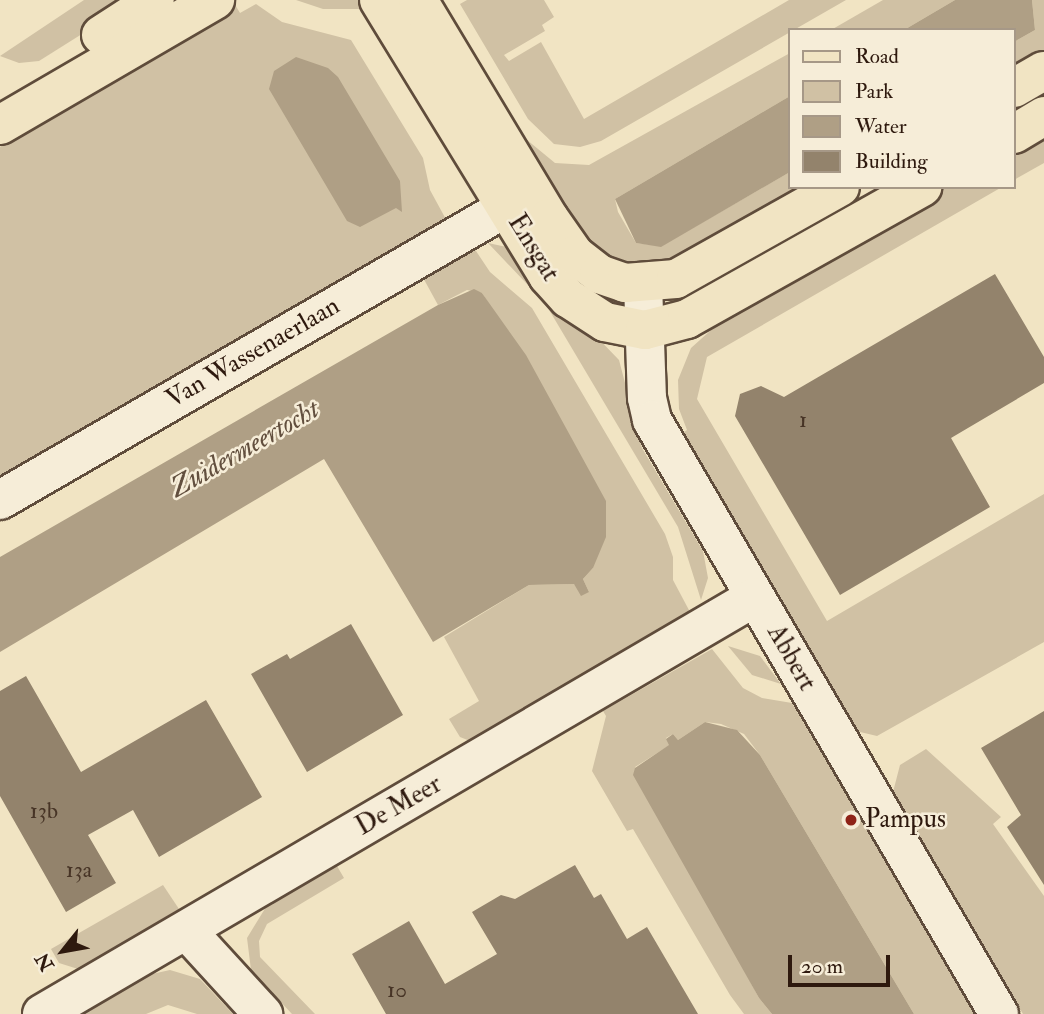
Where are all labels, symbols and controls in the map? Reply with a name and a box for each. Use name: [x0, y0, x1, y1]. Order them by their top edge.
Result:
legend: [788, 28, 1016, 189]
text: Road: [855, 43, 899, 70]
text: Park: [855, 78, 893, 105]
text: Water: [855, 113, 907, 140]
text: Building: [855, 148, 928, 175]
street label: Ensgat: [500, 209, 566, 287]
street label: Van Wassenaerlaan: [161, 291, 345, 415]
water label: Zuidermeertocht: [164, 393, 326, 505]
house number: 1: [799, 406, 807, 434]
street label: Abbert: [760, 619, 822, 697]
street label: De Meer: [351, 769, 447, 843]
house number: 13b: [30, 797, 58, 825]
place label: Pampus: [865, 804, 946, 836]
marker: Pampus: [843, 812, 859, 828]
house number: 13a: [66, 856, 92, 884]
north arrow: [28, 916, 98, 986]
scale bar: [792, 940, 894, 984]
text: N: [30, 948, 60, 975]
text: 20 m: [801, 953, 843, 980]
house number: 10: [387, 976, 407, 1004]

